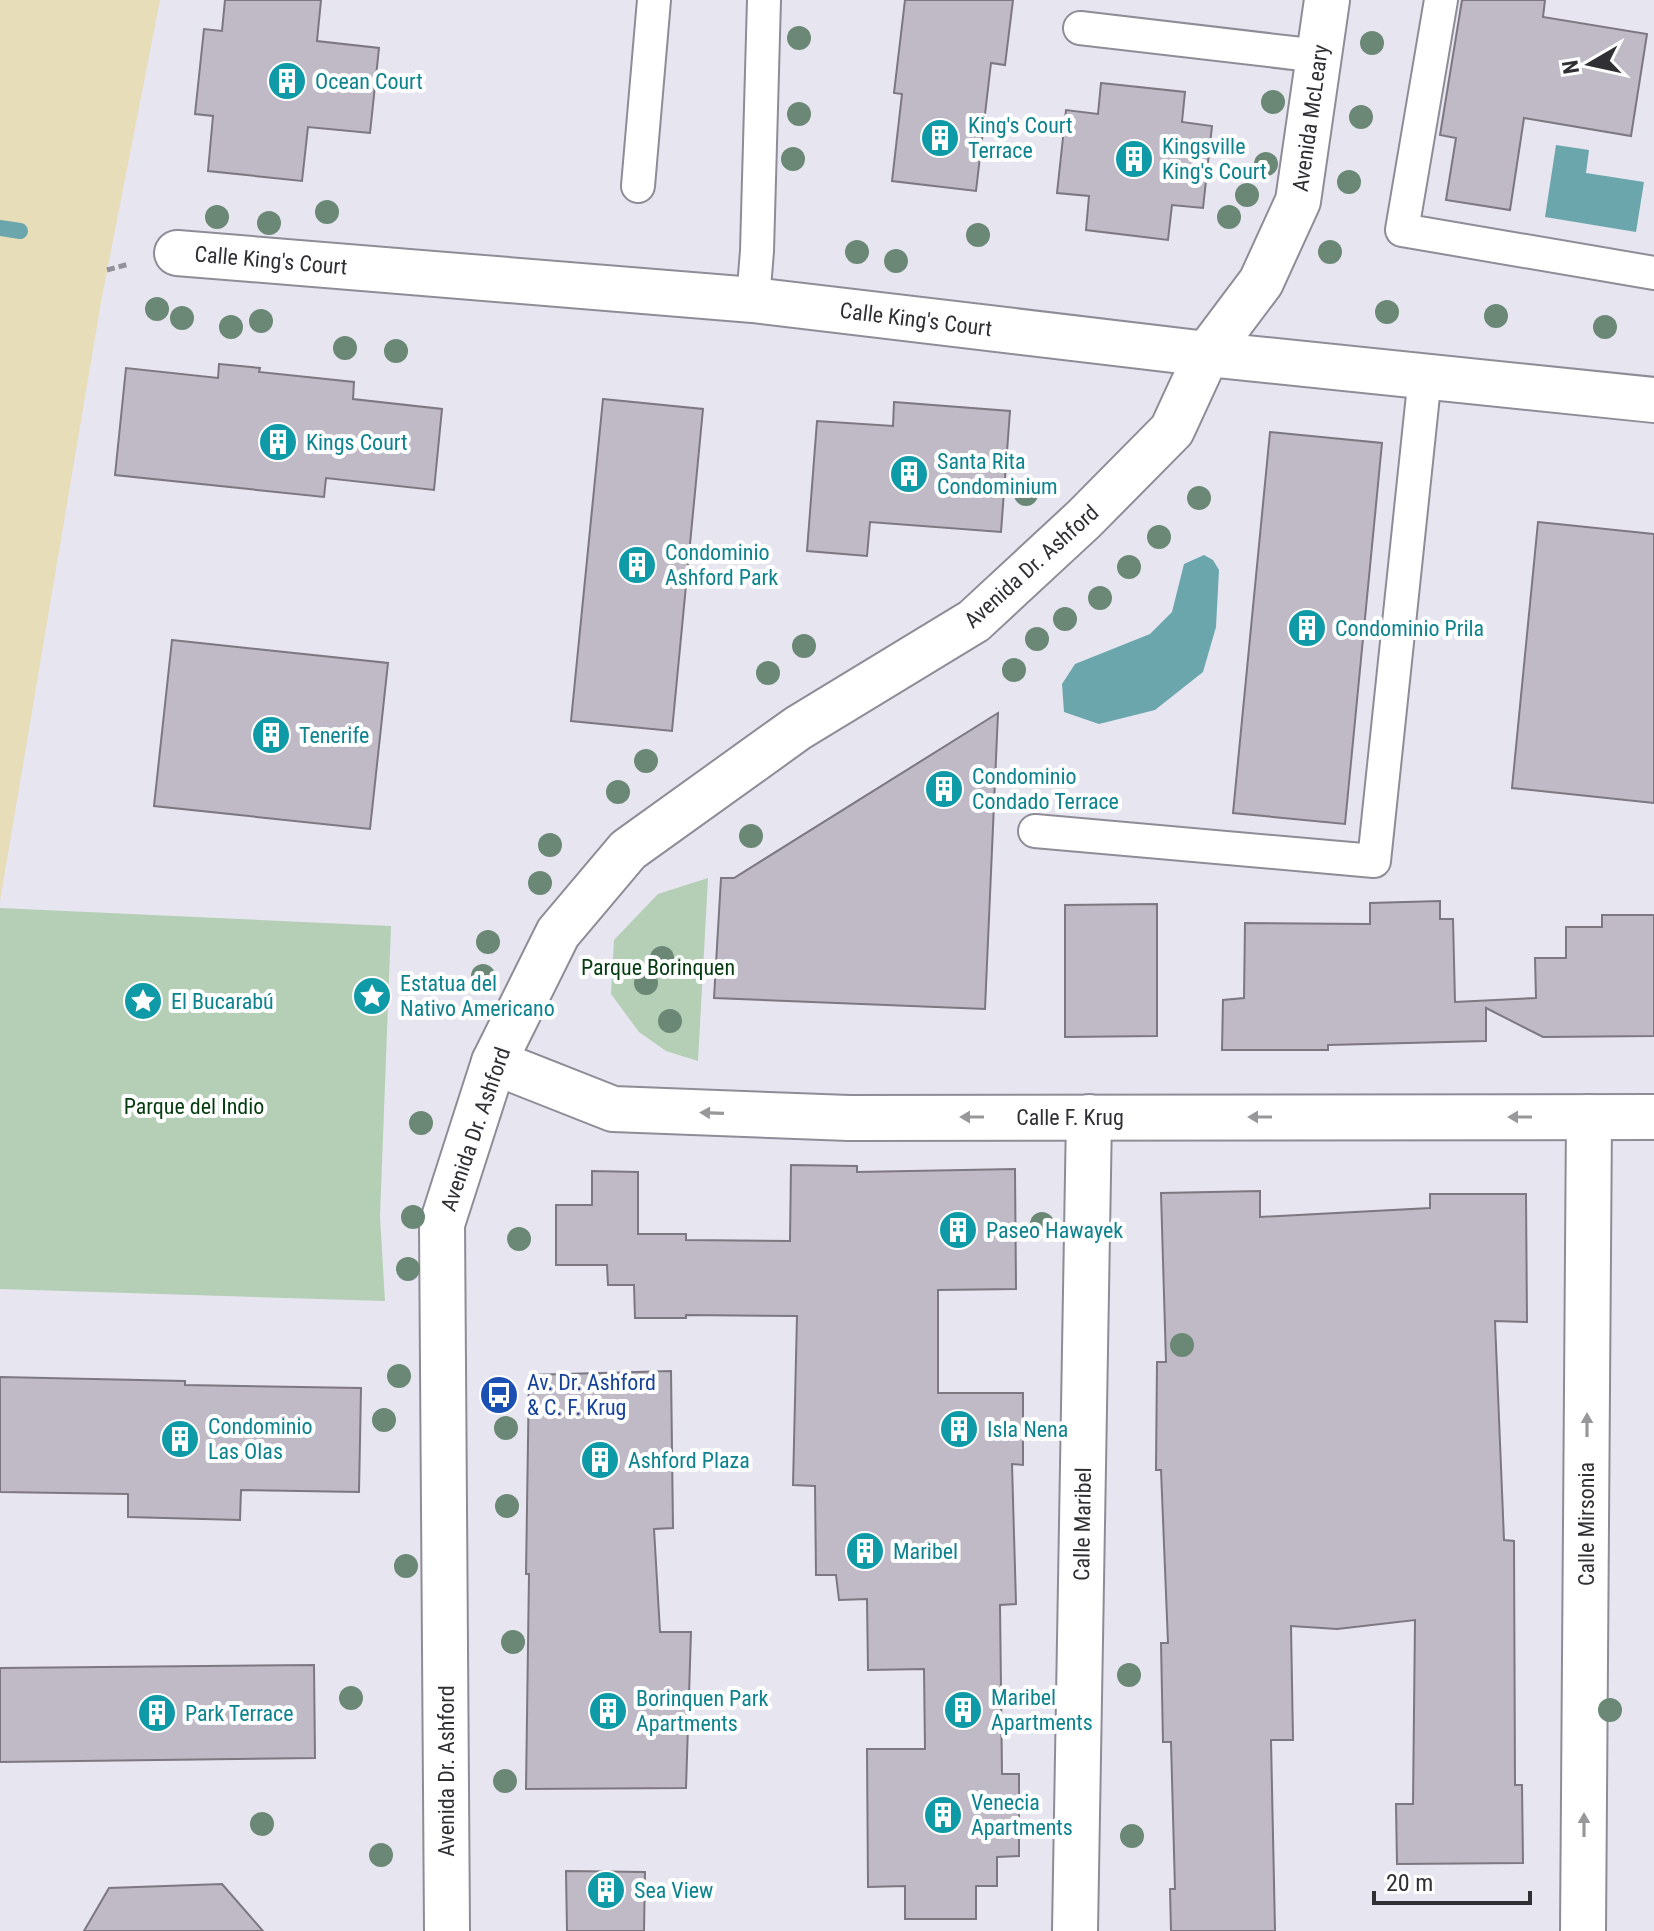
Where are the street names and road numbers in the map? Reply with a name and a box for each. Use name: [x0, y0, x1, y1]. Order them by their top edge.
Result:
street label: Avenida McLeary: [1288, 43, 1333, 193]
street label: Calle King's Court: [194, 241, 348, 280]
street label: Calle King's Court: [838, 298, 993, 341]
street label: Avenida Dr. Ashford: [959, 500, 1103, 633]
street label: Avenida Dr. Ashford: [436, 1044, 515, 1214]
street label: Calle F. Krug: [1016, 1105, 1124, 1130]
street label: Calle Mirsonia: [1574, 1462, 1599, 1586]
street label: Calle Maribel: [1069, 1467, 1096, 1581]
street label: Avenida Dr. Ashford: [434, 1685, 459, 1857]

